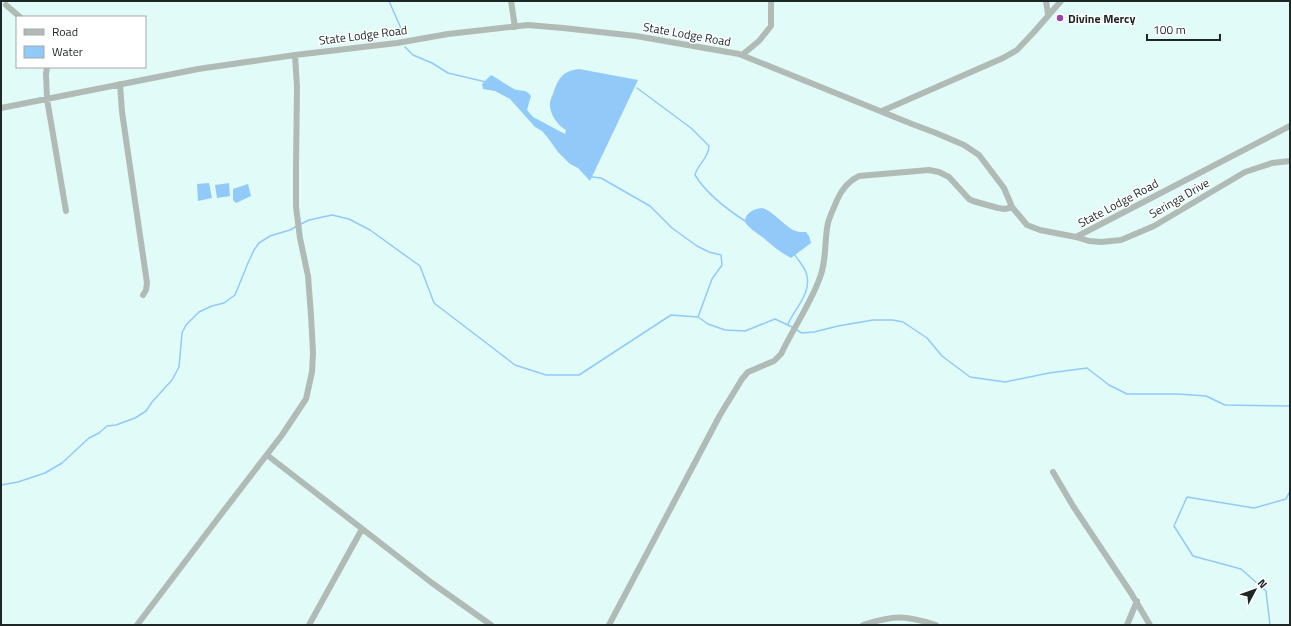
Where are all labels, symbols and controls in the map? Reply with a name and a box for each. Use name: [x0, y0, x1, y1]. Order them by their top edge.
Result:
place label: Divine Mercy: [1068, 9, 1135, 28]
marker: Divine Mercy: [1055, 13, 1065, 23]
legend: [16, 16, 146, 68]
scale bar: [1147, 16, 1220, 42]
street label: State Lodge Road: [642, 17, 732, 51]
street label: State Lodge Road: [318, 20, 408, 50]
text: 100 m: [1153, 20, 1186, 39]
text: Road: [52, 22, 78, 41]
text: Water: [52, 42, 83, 61]
street label: Seringa Drive: [1145, 173, 1213, 223]
street label: State Lodge Road: [1074, 174, 1162, 232]
north arrow: [1235, 570, 1275, 610]
text: N: [1254, 575, 1271, 592]

